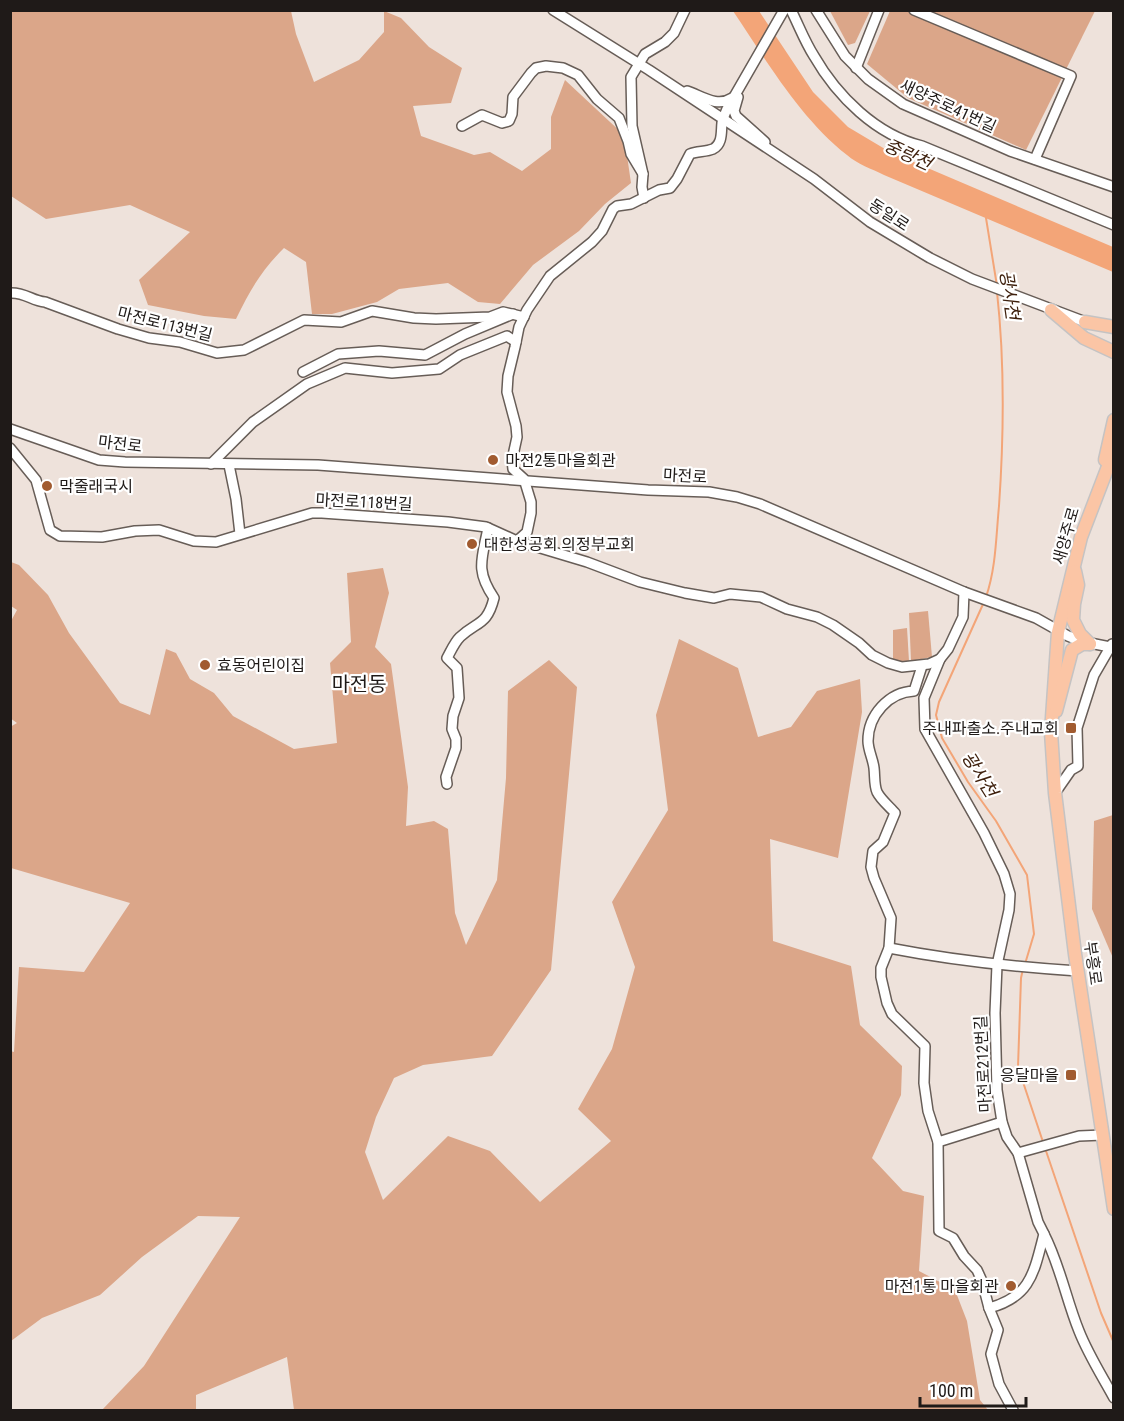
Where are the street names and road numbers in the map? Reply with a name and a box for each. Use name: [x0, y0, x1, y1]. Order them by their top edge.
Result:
street label: 새양주로41번길: [897, 75, 999, 137]
street label: 동일로: [865, 195, 913, 235]
street label: 마전로113번길: [115, 303, 215, 345]
street label: 마전로: [97, 432, 143, 456]
street label: 마전로: [662, 465, 708, 487]
street label: 마전로118번길: [315, 490, 413, 514]
street label: 새양주로: [1049, 505, 1083, 567]
street label: 부흥로: [1081, 940, 1106, 986]
street label: 마전로212번길: [971, 1015, 995, 1113]

